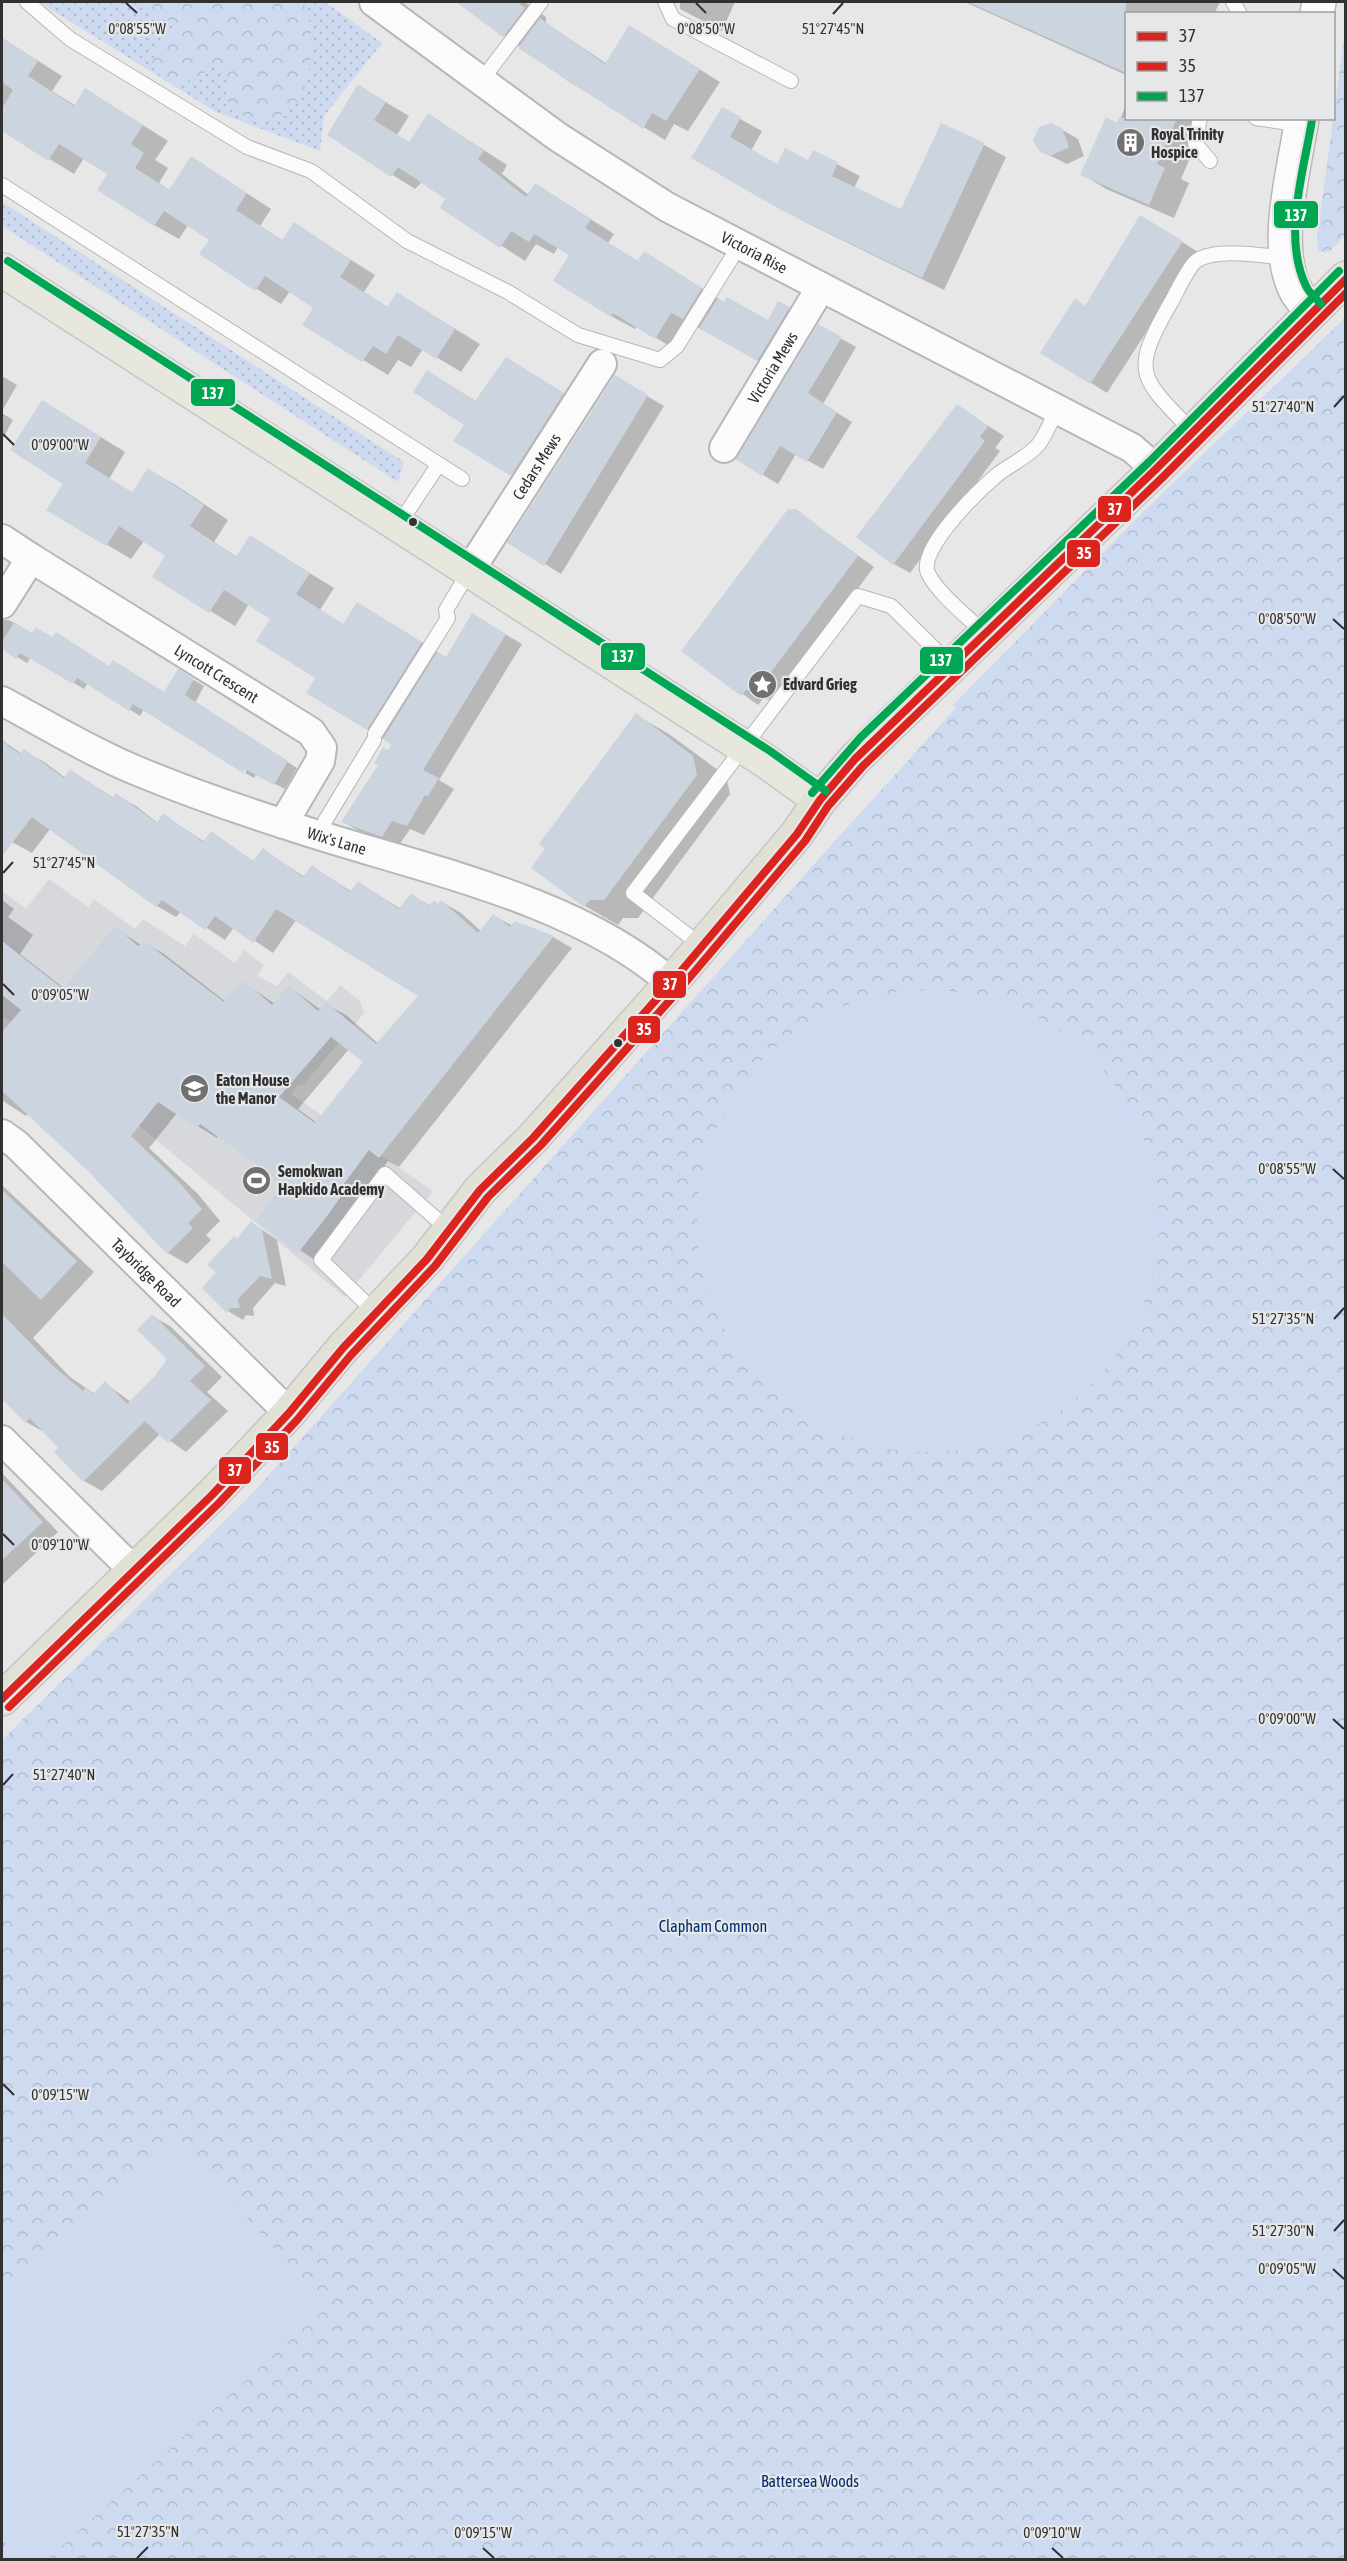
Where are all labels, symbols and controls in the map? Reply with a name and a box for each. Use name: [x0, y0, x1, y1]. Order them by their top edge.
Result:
legend: [1125, 12, 1335, 120]
text: 0°08'55"W: [108, 20, 166, 37]
text: 0°08'50"W: [677, 20, 735, 37]
text: 51°27'45"N: [802, 20, 864, 37]
text: 37: [1179, 25, 1196, 46]
text: 35: [1179, 55, 1196, 76]
text: 137: [1179, 85, 1204, 106]
place label: Royal Trinity Hospice: [1151, 125, 1224, 161]
building icon: Royal Trinity Hospice: [1114, 127, 1146, 159]
line badge: 137: [1273, 200, 1319, 229]
text: 137: [1285, 206, 1307, 224]
street label: Victoria Rise: [718, 228, 790, 277]
street label: Victoria Mews: [744, 328, 801, 407]
line badge: 137: [190, 378, 236, 407]
text: 137: [202, 384, 224, 402]
text: 51°27'40"N: [1252, 398, 1314, 415]
street label: Cedars Mews: [509, 430, 564, 503]
text: 0°09'00"W: [31, 436, 89, 453]
line badge: 37: [1097, 495, 1132, 523]
text: 37: [1107, 500, 1123, 518]
unlabelled marker: [407, 516, 419, 528]
line badge: 35: [1066, 539, 1101, 568]
text: 35: [1076, 544, 1092, 562]
text: 0°08'50"W: [1258, 610, 1316, 627]
street label: Lyncott Crescent: [171, 641, 262, 706]
line badge: 137: [600, 642, 646, 671]
line badge: 137: [919, 646, 964, 675]
text: 137: [612, 647, 634, 665]
text: 137: [930, 651, 952, 669]
place icon: Edvard Grieg: [746, 668, 778, 700]
place label: Edvard Grieg: [783, 675, 857, 693]
street label: Wix's Lane: [305, 823, 368, 858]
text: 51°27'45"N: [33, 854, 95, 871]
line badge: 37: [652, 970, 687, 999]
text: 37: [662, 975, 678, 993]
text: 0°09'05"W: [31, 986, 89, 1003]
line badge: 35: [627, 1015, 661, 1044]
text: 35: [636, 1020, 652, 1038]
unlabelled marker: [612, 1037, 624, 1049]
place label: Eaton House the Manor: [215, 1071, 290, 1107]
school or university icon: Eaton House the Manor: [179, 1073, 211, 1105]
text: 0°08'55"W: [1258, 1160, 1316, 1177]
place label: Semokwan Hapkido Academy: [278, 1162, 385, 1198]
sports icon: Semokwan Hapkido Academy: [241, 1164, 273, 1196]
street label: Taybridge Road: [108, 1234, 185, 1310]
text: 51°27'35"N: [1252, 1310, 1314, 1327]
line badge: 35: [255, 1432, 289, 1461]
text: 35: [264, 1438, 280, 1456]
line badge: 37: [218, 1456, 252, 1485]
text: 37: [227, 1461, 243, 1479]
text: 0°09'10"W: [31, 1536, 89, 1553]
text: 0°09'00"W: [1258, 1710, 1316, 1727]
text: 51°27'40"N: [33, 1766, 95, 1783]
park label: Clapham Common: [659, 1917, 767, 1936]
text: 0°09'15"W: [31, 2086, 89, 2103]
text: 51°27'30"N: [1252, 2222, 1314, 2239]
text: 0°09'05"W: [1258, 2260, 1316, 2277]
park label: Battersea Woods: [761, 2472, 859, 2490]
text: 51°27'35"N: [117, 2523, 179, 2540]
text: 0°09'15"W: [454, 2524, 512, 2541]
text: 0°09'10"W: [1023, 2524, 1081, 2541]

